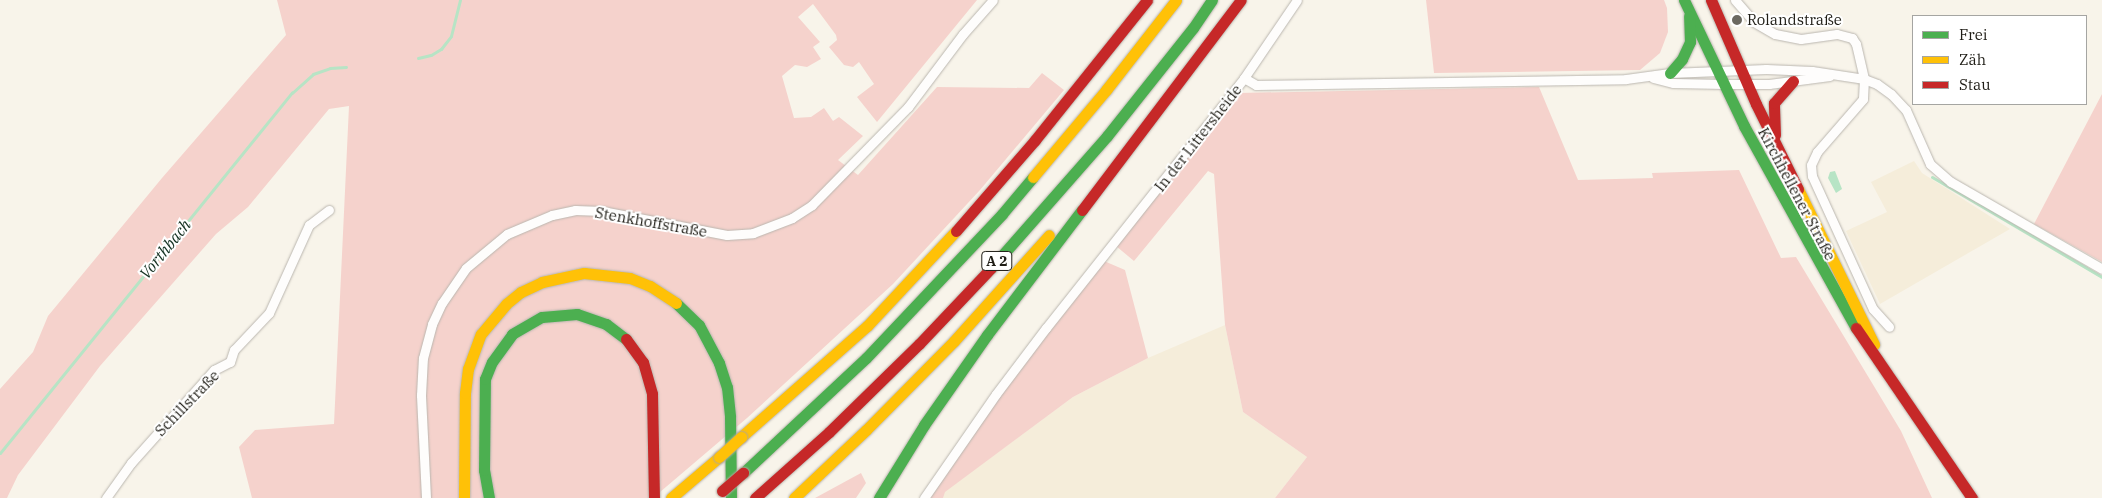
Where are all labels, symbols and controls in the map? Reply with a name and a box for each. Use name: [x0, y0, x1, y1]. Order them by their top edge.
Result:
place label: Rolandstraße: [1747, 11, 1842, 29]
marker: Rolandstraße: [1731, 14, 1743, 26]
legend: [1912, 15, 2087, 105]
text: Frei: [1959, 25, 1987, 44]
text: Zäh: [1959, 50, 1986, 69]
text: Stau: [1959, 75, 1991, 94]
street label: In der Littersheide: [1151, 81, 1245, 195]
street label: Kirchhellener Straße: [1754, 124, 1840, 264]
street label: Stenkhoffstraße: [594, 203, 708, 241]
water label: Vorthbach: [135, 215, 195, 283]
road number: A 2: [981, 250, 1013, 272]
street label: Schillstraße: [151, 366, 223, 440]

